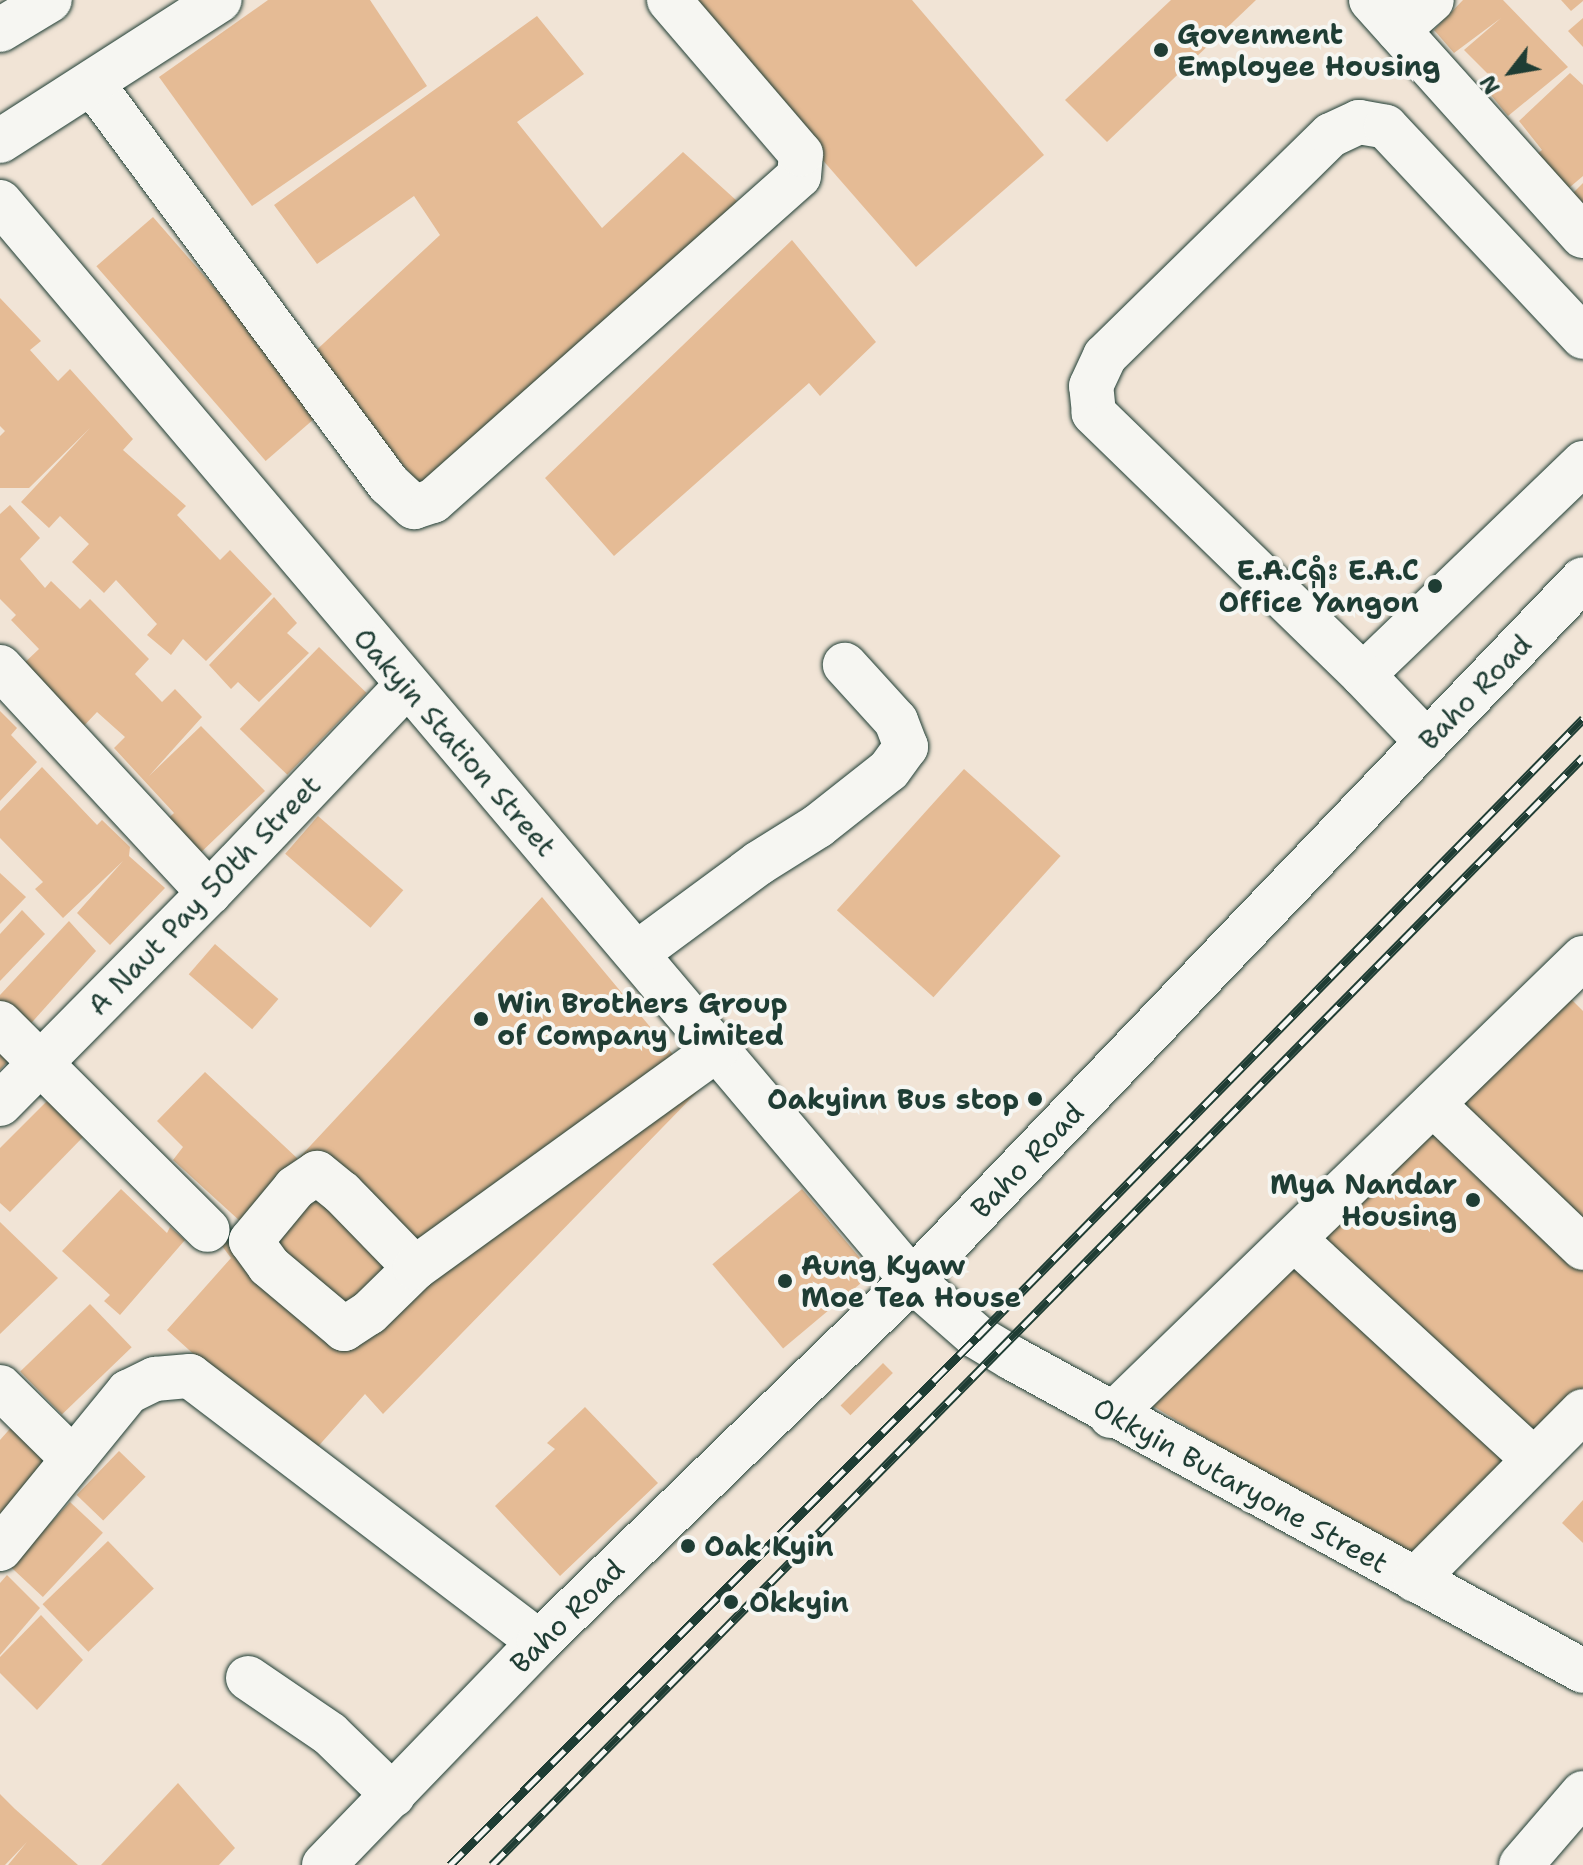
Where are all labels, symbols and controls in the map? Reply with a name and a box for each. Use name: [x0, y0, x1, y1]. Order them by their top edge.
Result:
place label: Govenment Employee Housing: [1177, 17, 1441, 83]
north arrow: [1471, 32, 1551, 112]
marker: Govenment Employee Housing: [1152, 41, 1170, 59]
text: N: [1473, 70, 1507, 100]
place label: E.A.Cရုံး E.A.C Office Yangon: [1218, 553, 1419, 619]
marker: E.A.Cရုံး E.A.C Office Yangon: [1426, 577, 1444, 595]
street label: Oakyin Station Street: [347, 621, 563, 863]
street label: Baho Road: [1412, 627, 1538, 757]
street label: A Naut Pay 50th Street: [80, 768, 328, 1022]
place label: Win Brothers Group of Company Limited: [497, 986, 788, 1052]
marker: Win Brothers Group of Company Limited: [472, 1010, 490, 1028]
place label: Oakyinn Bus stop: [767, 1082, 1019, 1116]
marker: Oakyinn Bus stop: [1026, 1090, 1044, 1108]
street label: Baho Road: [964, 1095, 1090, 1225]
place label: Mya Nandar Housing: [1270, 1167, 1457, 1233]
marker: Mya Nandar Housing: [1464, 1191, 1482, 1209]
place label: Aung Kyaw Moe Tea House: [801, 1248, 1021, 1314]
marker: Aung Kyaw Moe Tea House: [776, 1272, 794, 1290]
street label: Okkyin Butaryone Street: [1088, 1390, 1394, 1580]
place label: Oak Kyin: [704, 1529, 833, 1563]
marker: Oak Kyin: [679, 1537, 697, 1555]
street label: Baho Road: [503, 1552, 631, 1680]
place label: Okkyin: [749, 1585, 849, 1619]
marker: Okkyin: [720, 1591, 742, 1613]

